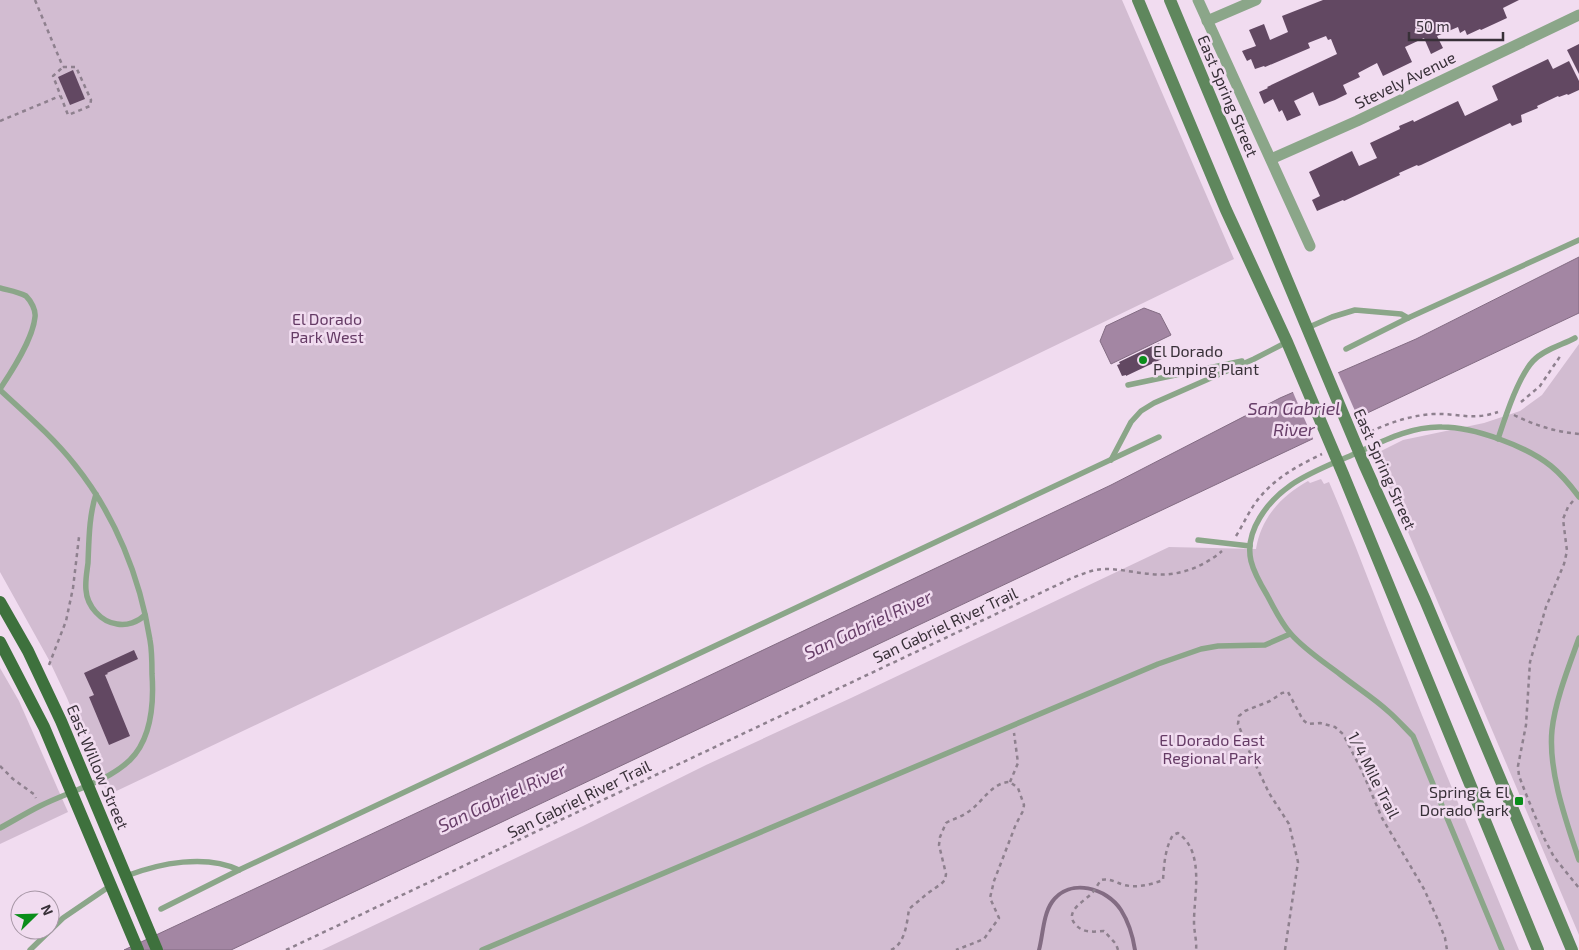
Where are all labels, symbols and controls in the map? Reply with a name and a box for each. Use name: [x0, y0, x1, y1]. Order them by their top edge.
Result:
scale bar: [1409, 10, 1503, 42]
text: 50 m: [1416, 17, 1450, 35]
street label: East Spring Street: [1194, 32, 1263, 160]
street label: Stevely Avenue: [1351, 47, 1458, 112]
park label: El Dorado Park West: [290, 309, 364, 346]
place label: El Dorado Pumping Plant: [1153, 341, 1259, 378]
marker: El Dorado Pumping Plant: [1137, 354, 1149, 366]
water label: San Gabriel River: [1247, 397, 1341, 440]
street label: East Spring Street: [1350, 405, 1421, 532]
street label: San Gabriel River Trail: [869, 583, 1020, 666]
water label: San Gabriel River: [800, 584, 936, 663]
street label: East Willow Street: [64, 701, 133, 832]
street label: 1/4 Mile Trail: [1345, 728, 1404, 821]
park label: El Dorado East Regional Park: [1159, 730, 1265, 767]
street label: San Gabriel River Trail: [504, 755, 654, 842]
water label: San Gabriel River: [434, 757, 570, 836]
place label: Spring & El Dorado Park: [1420, 782, 1509, 819]
marker: Spring & El Dorado Park: [1513, 795, 1525, 807]
north arrow: [10, 890, 60, 940]
text: N: [38, 902, 57, 918]

